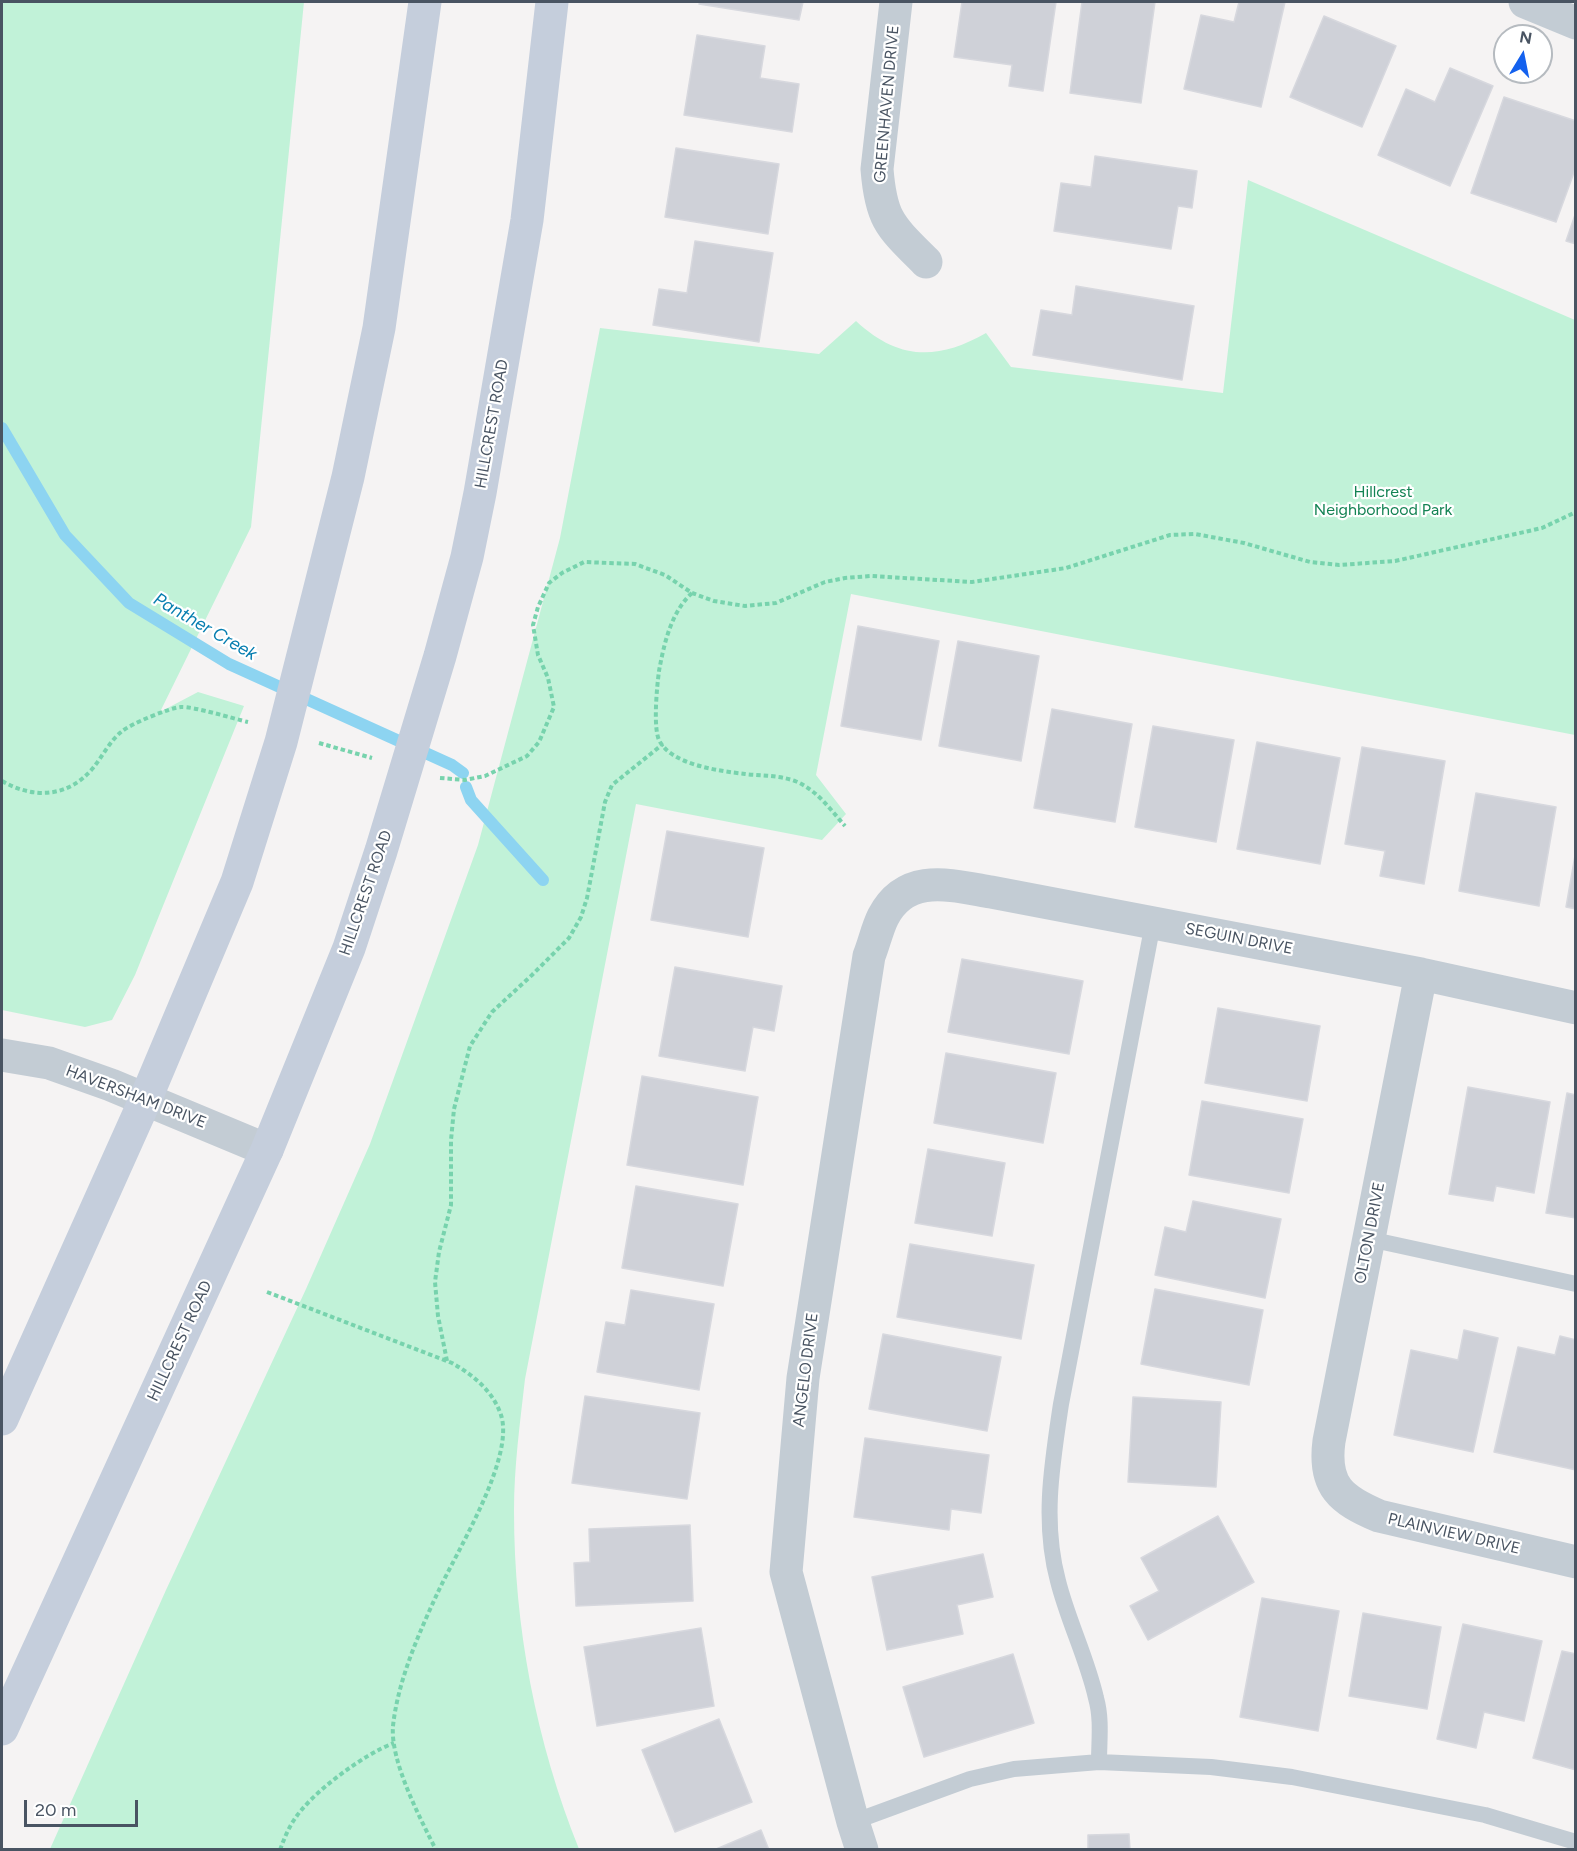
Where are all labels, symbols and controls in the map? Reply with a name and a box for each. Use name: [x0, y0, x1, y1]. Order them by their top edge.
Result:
street label: GREENHAVEN DRIVE: [871, 24, 903, 184]
north arrow: [1493, 24, 1553, 84]
text: N: [1518, 27, 1534, 48]
street label: HILLCREST ROAD: [471, 358, 513, 490]
park label: Hillcrest Neighborhood Park: [1314, 482, 1452, 520]
water label: Panther Creek: [149, 589, 261, 665]
street label: HILLCREST ROAD: [336, 828, 396, 958]
street label: SEGUIN DRIVE: [1183, 919, 1295, 959]
street label: HAVERSHAM DRIVE: [63, 1061, 209, 1133]
street label: OLTON DRIVE: [1351, 1181, 1389, 1285]
street label: HILLCREST ROAD: [144, 1278, 216, 1404]
street label: ANGELO DRIVE: [789, 1312, 823, 1428]
street label: PLAINVIEW DRIVE: [1386, 1509, 1522, 1559]
scale bar: [27, 1788, 141, 1826]
text: 20 m: [35, 1799, 76, 1821]

